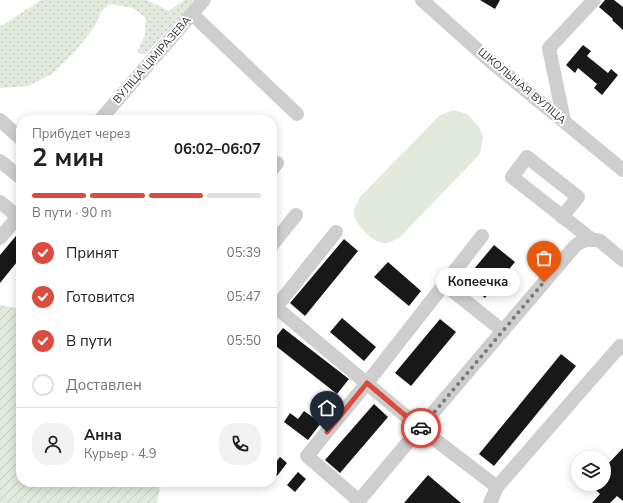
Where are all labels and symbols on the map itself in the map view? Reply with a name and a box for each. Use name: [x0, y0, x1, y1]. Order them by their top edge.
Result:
street label: ВУЛІЦА ЦІМІРАЗЕВА: [110, 13, 194, 107]
street label: ШКОЛЬНАЯ ВУЛІЦА: [475, 45, 569, 127]
pin: [527, 241, 561, 282]
callout: Копеечка: [436, 268, 520, 296]
pin: [310, 391, 344, 432]
courier: [401, 408, 441, 448]

